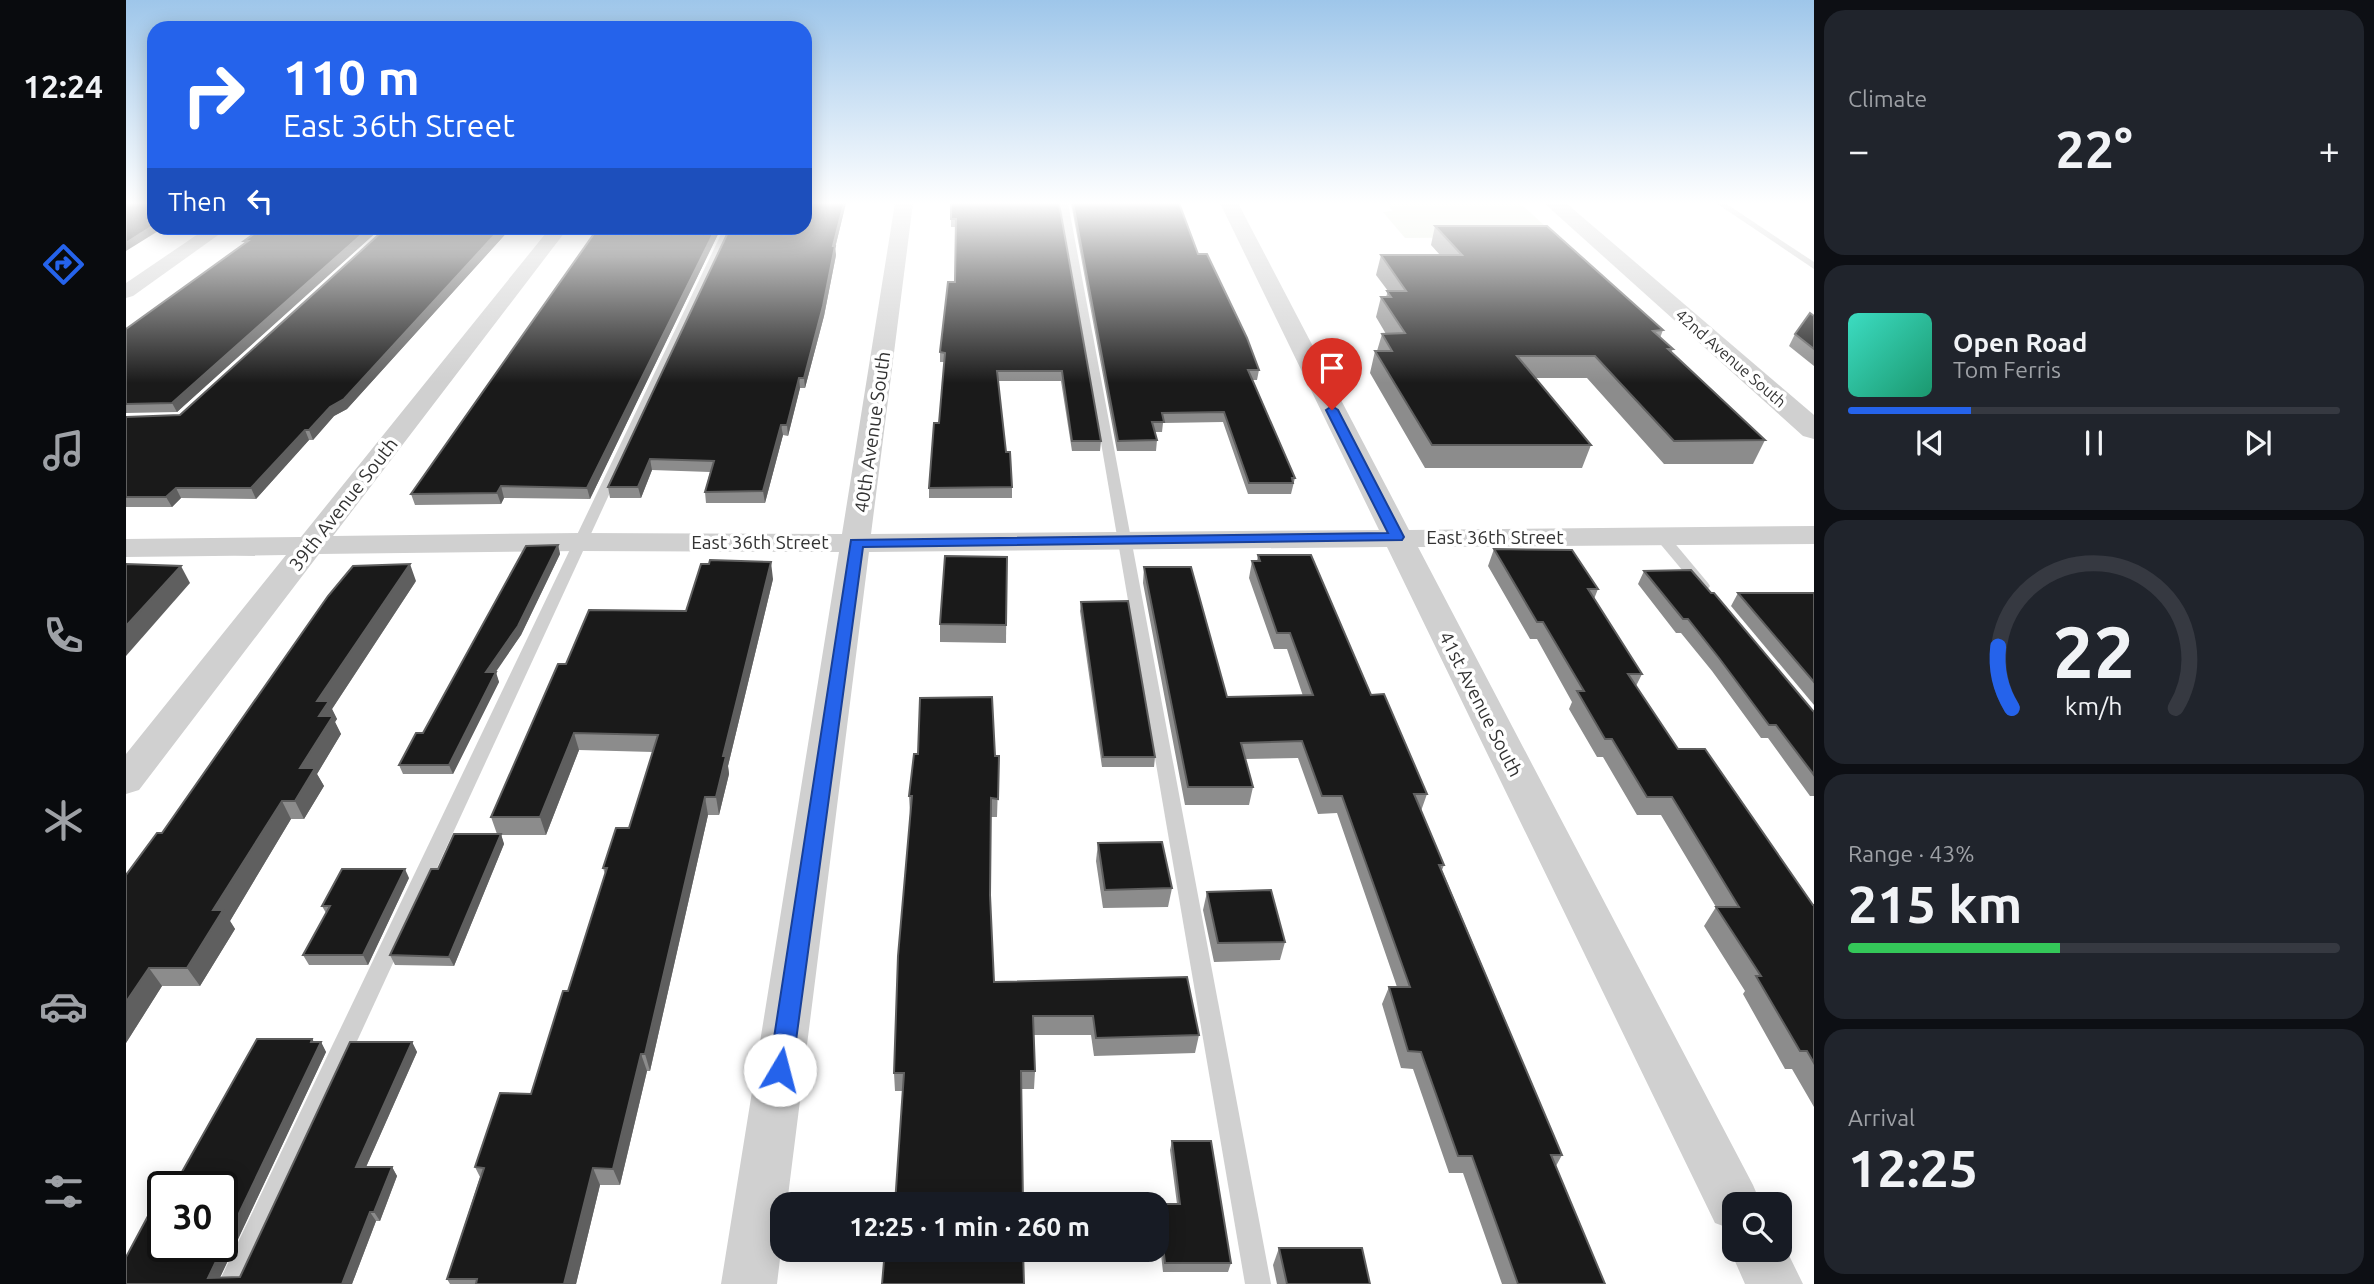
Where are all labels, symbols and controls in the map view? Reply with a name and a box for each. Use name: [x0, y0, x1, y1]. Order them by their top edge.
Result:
icon: right: [168, 49, 259, 140]
text: 110 m: [283, 49, 420, 104]
text: 12:24: [23, 68, 103, 104]
text: Climate: [1848, 86, 1927, 111]
text: East 36th Street: [283, 107, 515, 143]
text: 22°: [2055, 120, 2133, 178]
text: −: [1848, 129, 1869, 171]
text: +: [2319, 129, 2340, 171]
icon: left: [241, 182, 279, 220]
text: Then: [168, 187, 227, 216]
icon: directions: [39, 240, 88, 289]
street label: 42nd Avenue South: [1672, 305, 1790, 411]
text: Open Road: [1953, 328, 2087, 357]
pin: [1302, 338, 1362, 410]
icon: arrive: [1313, 349, 1351, 387]
street label: 40th Avenue South: [850, 350, 894, 514]
text: Tom Ferris: [1953, 357, 2061, 382]
icon: previous: [1911, 424, 1949, 462]
icon: pause: [2075, 424, 2113, 462]
icon: next: [2239, 424, 2277, 462]
icon: music: [39, 426, 88, 475]
street label: 39th Avenue South: [284, 433, 402, 575]
street label: East 36th Street: [1426, 526, 1564, 548]
street label: East 36th Street: [691, 531, 829, 553]
text: 22: [2053, 610, 2135, 692]
icon: phone: [39, 611, 88, 660]
street label: 41st Avenue South: [1435, 628, 1527, 780]
text: km/h: [2065, 692, 2123, 720]
icon: climate: [39, 796, 88, 845]
text: Range · 43%: [1848, 841, 1975, 866]
text: 215 km: [1848, 875, 2022, 933]
icon: car: [39, 982, 88, 1031]
position arrow: [743, 1033, 817, 1107]
text: Arrival: [1848, 1105, 1915, 1130]
text: 12:25: [1848, 1139, 1978, 1197]
icon: filters: [39, 1167, 88, 1216]
speed limit sign: 30: [147, 1171, 238, 1262]
map controls: [1722, 1192, 1792, 1262]
button: search: [1722, 1192, 1792, 1262]
text: 12:25 · 1 min · 260 m: [849, 1212, 1090, 1241]

